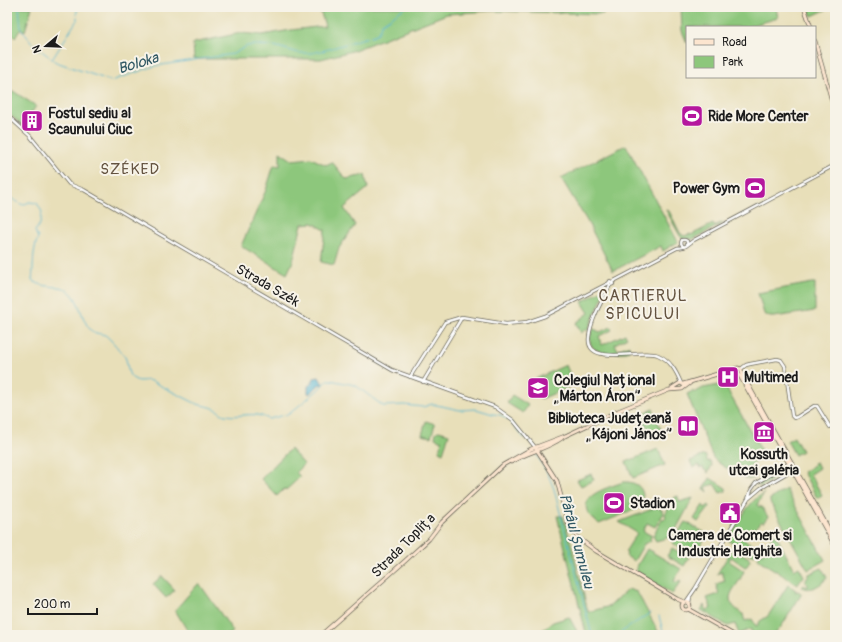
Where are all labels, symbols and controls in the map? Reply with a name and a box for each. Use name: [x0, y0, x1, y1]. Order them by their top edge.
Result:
north arrow: [26, 26, 66, 66]
legend: [686, 26, 816, 78]
text: Road: [722, 35, 747, 50]
text: N: [29, 43, 44, 55]
water label: Boloka: [116, 48, 162, 79]
text: Park: [722, 55, 743, 70]
sports icon: Ride More Center: [679, 103, 705, 129]
place label: Fostul sediu al Scaunului Ciuc: [48, 105, 133, 138]
building icon: Fostul sediu al Scaunului Ciuc: [19, 108, 45, 134]
place label: Ride More Center: [708, 108, 809, 125]
district label: SZÉKED: [100, 160, 160, 179]
sports icon: Power Gym: [742, 175, 768, 201]
place label: Power Gym: [673, 180, 741, 197]
street label: Strada Szék: [233, 260, 303, 310]
district label: CARTIERUL SPICULUI: [598, 286, 688, 324]
hospital icon: Multimed: [715, 364, 741, 390]
place label: Multimed: [744, 369, 799, 386]
place label: Colegiul Național „Márton Áron”: [554, 372, 655, 405]
school or university icon: Colegiul Național „Márton Áron”: [525, 375, 551, 401]
place label: Biblioteca Județeană „Kájoni János”: [548, 410, 672, 443]
library icon: Biblioteca Județeană „Kájoni János”: [675, 413, 701, 439]
museum icon: Kossuth utcai galéria: [751, 419, 777, 445]
place label: Kossuth utcai galéria: [729, 446, 800, 479]
sports icon: Stadion: [601, 490, 627, 516]
water label: Pârâul Șumuleu: [555, 492, 599, 592]
place label: Stadion: [630, 495, 675, 512]
public building icon: Camera de Comert si Industrie Harghita: [717, 500, 743, 526]
street label: Strada Toplița: [368, 510, 439, 581]
place label: Camera de Comert si Industrie Harghita: [668, 527, 792, 560]
scale bar: [28, 590, 97, 616]
text: 200 m: [34, 597, 71, 612]

